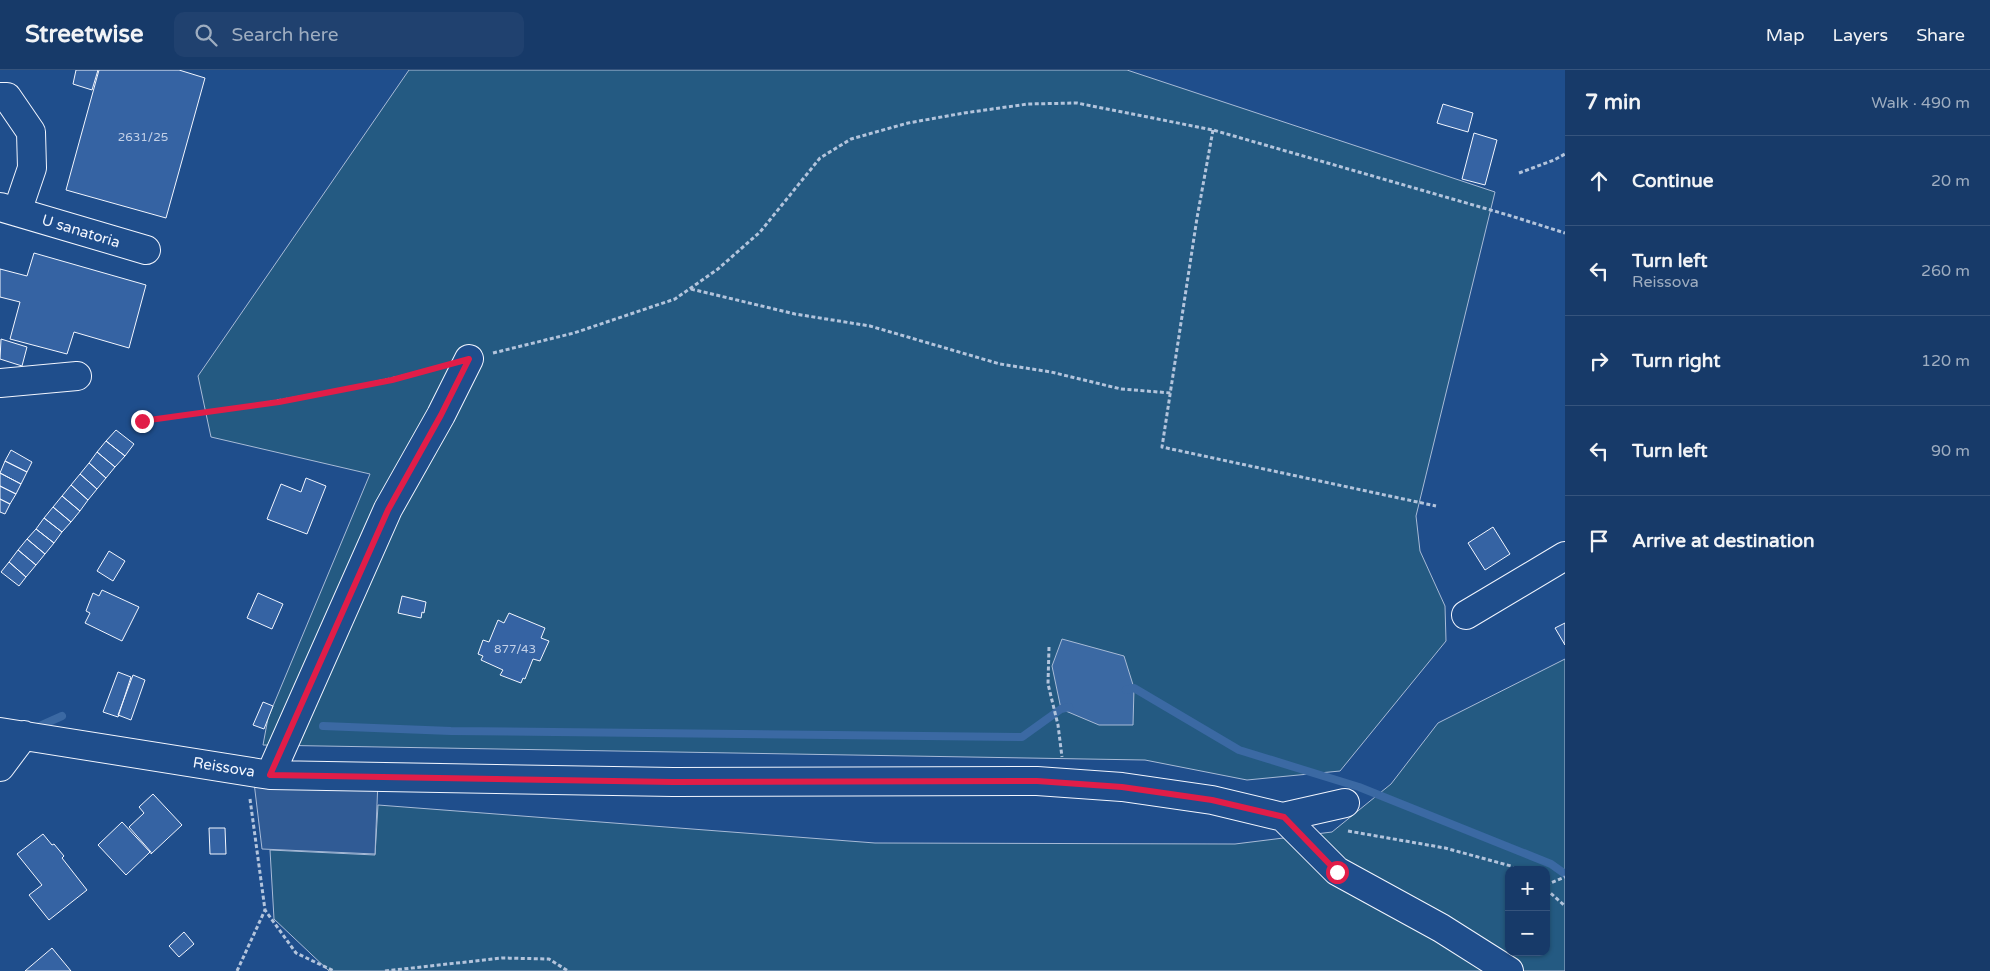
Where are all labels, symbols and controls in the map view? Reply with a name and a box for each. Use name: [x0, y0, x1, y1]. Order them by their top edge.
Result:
search box: [174, 12, 524, 57]
text: Streetwise: [25, 20, 144, 49]
icon: search: [192, 21, 220, 49]
text: Search here: [232, 24, 338, 46]
text: Map: [1766, 24, 1805, 46]
text: Layers: [1833, 24, 1888, 46]
text: Share: [1916, 24, 1965, 46]
text: 7 min: [1585, 90, 1641, 115]
text: Walk · 490 m: [1871, 93, 1970, 113]
house number: 2631/25: [118, 130, 168, 144]
icon: ahead: [1585, 167, 1613, 195]
text: Continue: [1632, 170, 1714, 192]
text: 20 m: [1931, 171, 1970, 191]
street label: U sanatoria: [40, 211, 122, 251]
text: Turn left: [1632, 250, 1708, 272]
icon: left: [1585, 257, 1613, 285]
text: 260 m: [1921, 261, 1970, 281]
text: Reissova: [1632, 272, 1699, 292]
icon: right: [1585, 347, 1613, 375]
text: Turn right: [1632, 350, 1720, 372]
text: 120 m: [1921, 351, 1970, 371]
route end: [131, 410, 154, 433]
icon: left: [1585, 437, 1613, 465]
text: Turn left: [1632, 440, 1708, 462]
text: 90 m: [1931, 441, 1970, 461]
icon: arrive: [1585, 527, 1613, 555]
text: Arrive at destination: [1632, 530, 1815, 552]
house number: 877/43: [494, 642, 536, 656]
street label: Reissova: [192, 753, 256, 781]
route start: [1326, 861, 1349, 884]
map controls: [1505, 866, 1550, 956]
button: +: [1505, 866, 1550, 911]
button: −: [1505, 911, 1550, 956]

